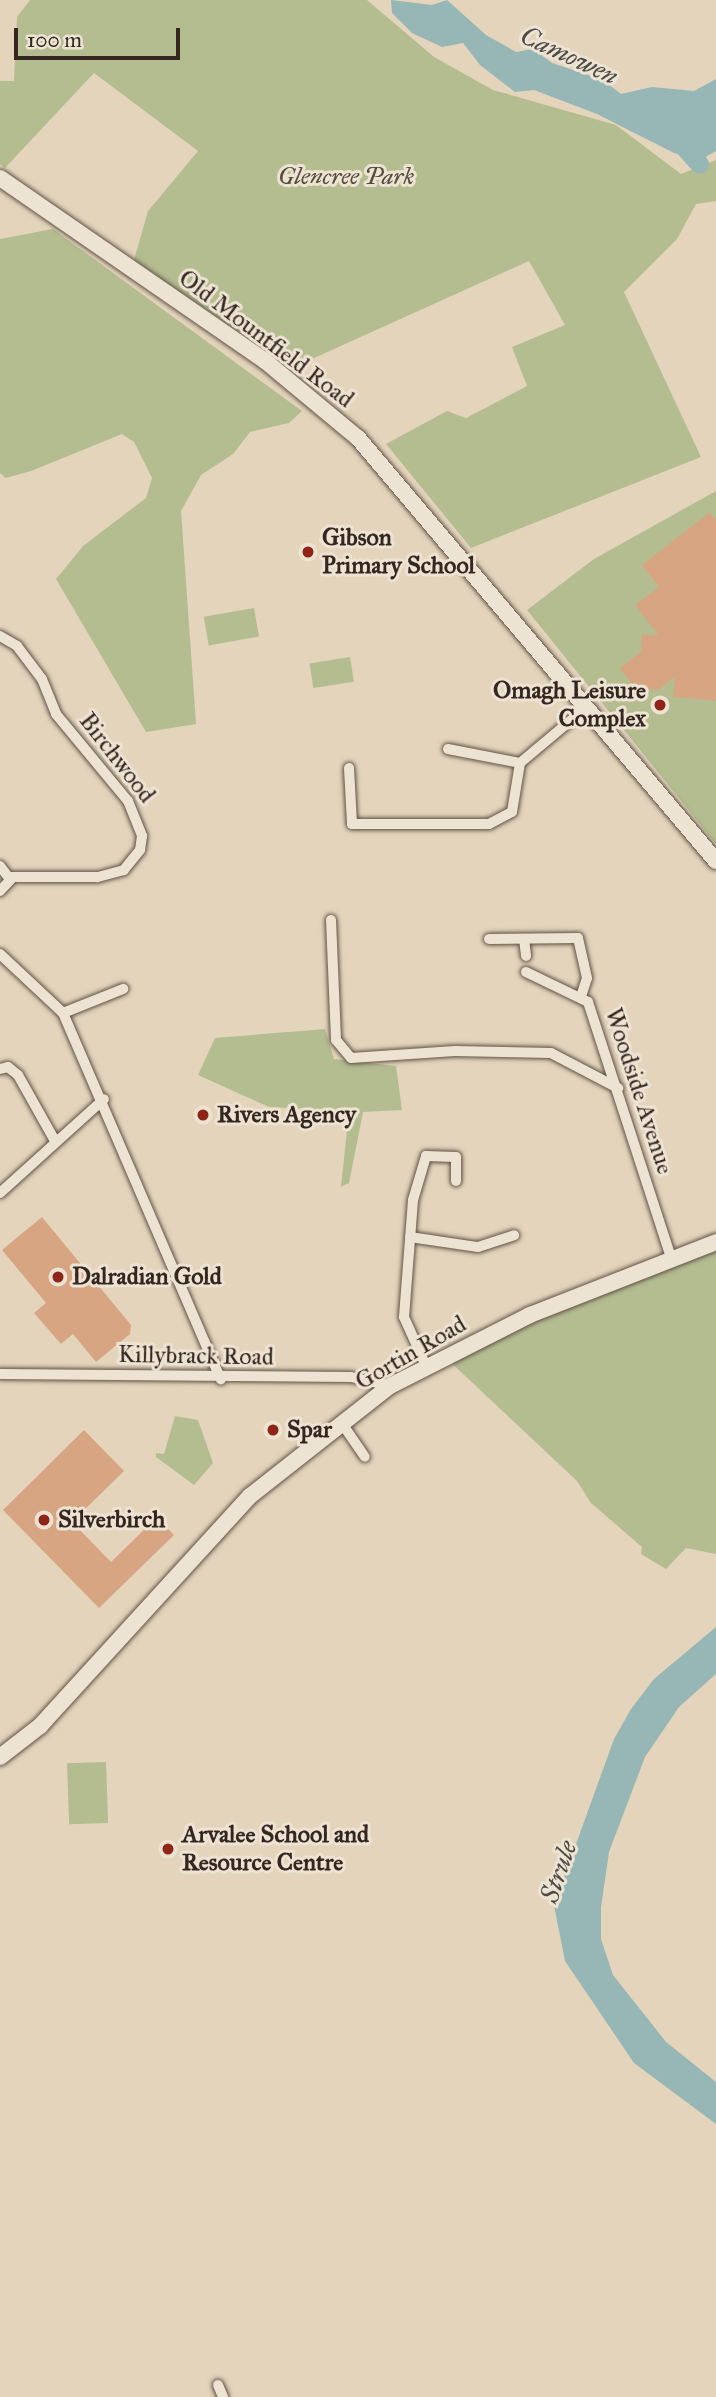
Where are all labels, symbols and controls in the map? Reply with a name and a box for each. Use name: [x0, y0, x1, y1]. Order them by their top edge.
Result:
scale bar: [18, 14, 184, 58]
water label: Camowen: [515, 20, 623, 92]
text: 100 m: [27, 27, 82, 53]
park label: Glencree Park: [278, 163, 414, 191]
street label: Old Mountfield Road: [173, 264, 359, 414]
place label: Gibson Primary School: [322, 524, 475, 580]
marker: Gibson Primary School: [300, 544, 316, 560]
place label: Omagh Leisure Complex: [493, 677, 646, 733]
marker: Omagh Leisure Complex: [652, 697, 668, 713]
street label: Birchwood: [73, 707, 161, 809]
street label: Woodside Avenue: [599, 1004, 679, 1178]
place label: Rivers Agency: [217, 1101, 356, 1129]
marker: Rivers Agency: [195, 1107, 211, 1123]
place label: Dalradian Gold: [72, 1263, 222, 1291]
marker: Dalradian Gold: [50, 1269, 66, 1285]
street label: Gortin Road: [350, 1310, 472, 1396]
street label: Killybrack Road: [118, 1340, 274, 1372]
place label: Spar: [287, 1416, 332, 1444]
marker: Spar: [265, 1422, 281, 1438]
place label: Silverbirch: [58, 1506, 165, 1534]
marker: Silverbirch: [36, 1512, 52, 1528]
place label: Arvalee School and Resource Centre: [182, 1821, 369, 1877]
water label: Strule: [534, 1837, 584, 1907]
marker: Arvalee School and Resource Centre: [160, 1841, 176, 1857]

